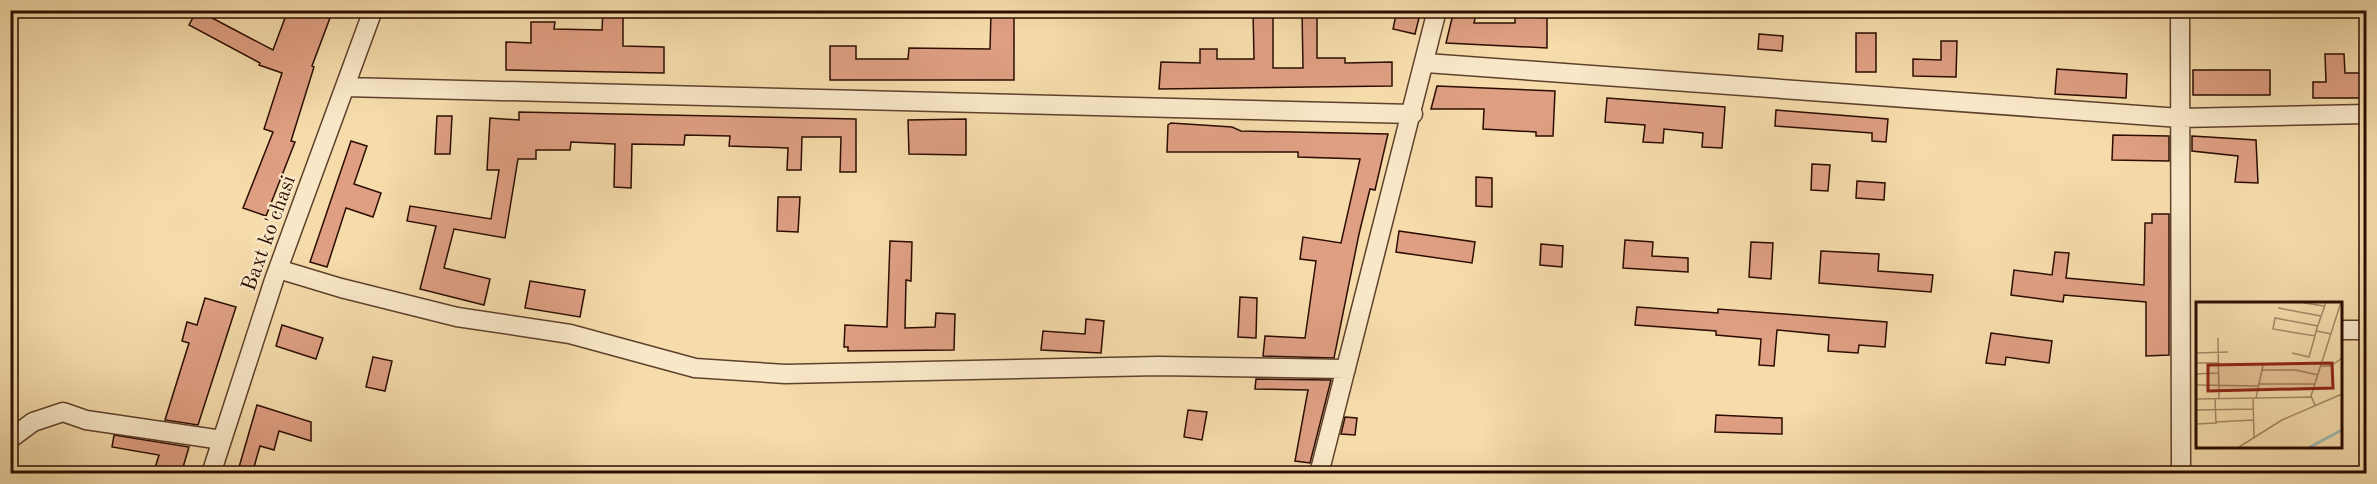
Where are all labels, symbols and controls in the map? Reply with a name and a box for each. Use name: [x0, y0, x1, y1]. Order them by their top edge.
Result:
street label: Baxt ko'chasi: [239, 173, 300, 294]
inset map: [2196, 302, 2341, 448]

